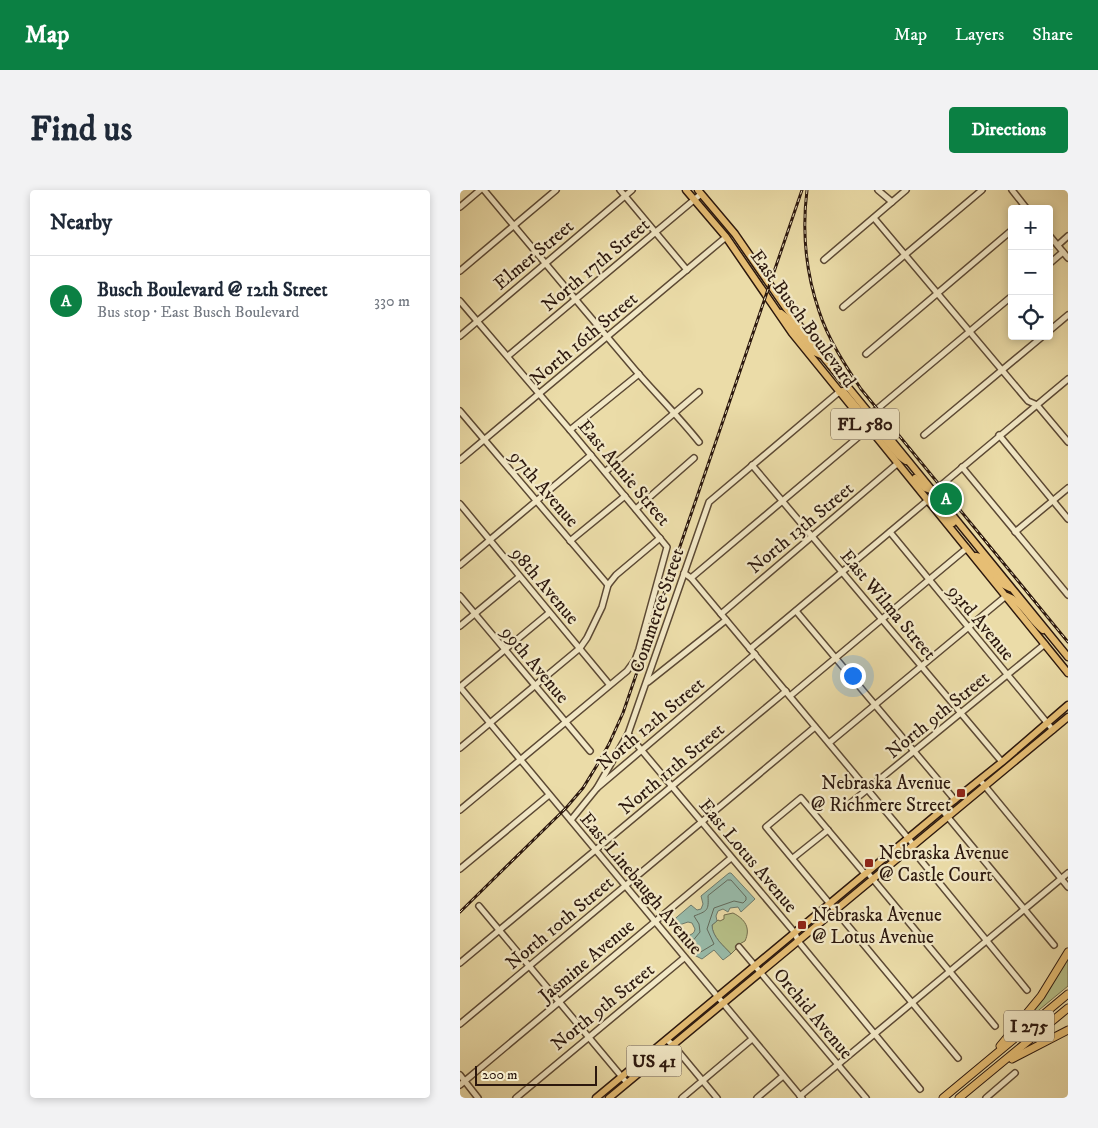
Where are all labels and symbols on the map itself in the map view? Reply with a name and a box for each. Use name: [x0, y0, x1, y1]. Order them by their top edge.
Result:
street label: North 17th Street: [537, 213, 655, 317]
street label: Elmer Street: [489, 215, 579, 295]
street label: East Busch Boulevard: [745, 246, 861, 393]
street label: North 16th Street: [525, 287, 642, 391]
road number: FL 580: [831, 408, 899, 440]
street label: East Annie Street: [573, 415, 675, 531]
street label: 97th Avenue: [504, 445, 584, 532]
street label: North 13th Street: [744, 477, 858, 579]
pin: A: [930, 480, 962, 518]
street label: 98th Avenue: [505, 542, 584, 629]
street label: Commerce Street: [625, 545, 690, 676]
street label: East Wilma Street: [835, 545, 941, 665]
street label: 93rd Avenue: [942, 580, 1019, 666]
street label: 99th Avenue: [495, 621, 574, 708]
your location: [840, 663, 866, 689]
street label: North 9th Street: [882, 667, 994, 764]
street label: North 12th Street: [593, 673, 709, 776]
street label: North 11th Street: [615, 718, 729, 820]
place label: Nebraska Avenue @ Richmere Street: [811, 772, 951, 817]
marker: Nebraska Avenue @ Richmere Street: [955, 787, 967, 799]
street label: East Lotus Avenue: [694, 794, 802, 918]
street label: East Linebaugh Avenue: [575, 808, 707, 960]
place label: Nebraska Avenue @ Castle Court: [879, 842, 1009, 887]
marker: Nebraska Avenue @ Castle Court: [863, 857, 875, 869]
street label: North 10th Street: [501, 871, 619, 975]
place label: Nebraska Avenue @ Lotus Avenue: [812, 904, 942, 949]
street label: Jasmine Avenue: [533, 915, 639, 1009]
marker: Nebraska Avenue @ Lotus Avenue: [796, 919, 808, 931]
street label: North 9th Street: [547, 959, 659, 1056]
street label: Orchid Avenue: [768, 964, 858, 1064]
road number: I 275: [1004, 1010, 1054, 1041]
road number: US 41: [626, 1046, 682, 1076]
scale bar: [475, 1063, 598, 1086]

